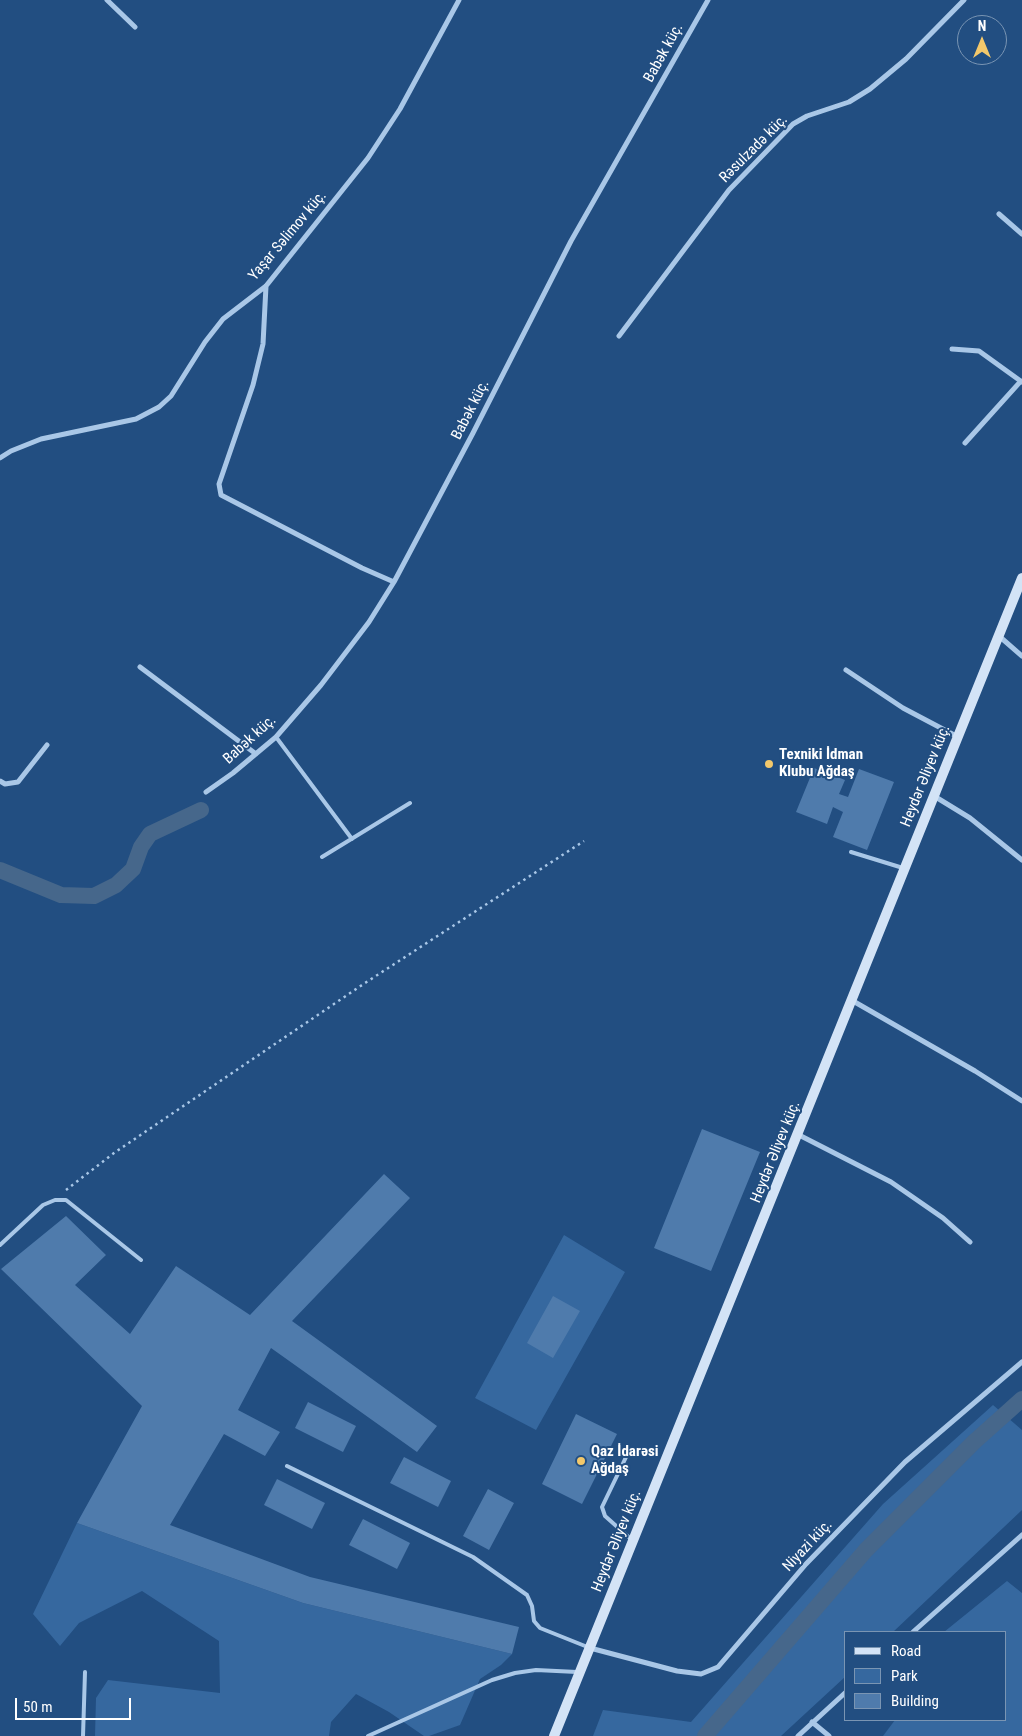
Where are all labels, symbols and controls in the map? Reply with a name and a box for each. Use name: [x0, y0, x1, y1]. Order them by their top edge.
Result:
north arrow: [957, 15, 1007, 65]
text: N: [978, 18, 986, 34]
street label: Babək küç.: [640, 20, 688, 86]
street label: Rəsulzadə küç.: [716, 111, 792, 187]
street label: Yaşar Səlimov küç.: [245, 187, 331, 285]
street label: Babək küç.: [448, 377, 494, 443]
street label: Babək küç.: [220, 712, 280, 768]
street label: Heydər Əliyev küç.: [897, 722, 955, 830]
place label: Texniki İdman Klubu Ağdaş: [779, 746, 863, 781]
marker: Texniki İdman Klubu Ağdaş: [763, 758, 775, 770]
street label: Heydər Əliyev küç.: [747, 1098, 805, 1206]
place label: Qaz İdarəsi Ağdaş: [591, 1443, 658, 1478]
marker: Qaz İdarəsi Ağdaş: [575, 1455, 587, 1467]
street label: Heydər Əliyev küç.: [588, 1487, 646, 1595]
street label: Niyazi küç.: [779, 1516, 837, 1576]
legend: [844, 1631, 1007, 1721]
text: Road: [891, 1642, 921, 1660]
text: Park: [891, 1667, 918, 1685]
scale bar: [18, 1688, 134, 1720]
text: Building: [891, 1692, 939, 1710]
text: 50 m: [23, 1698, 53, 1716]

